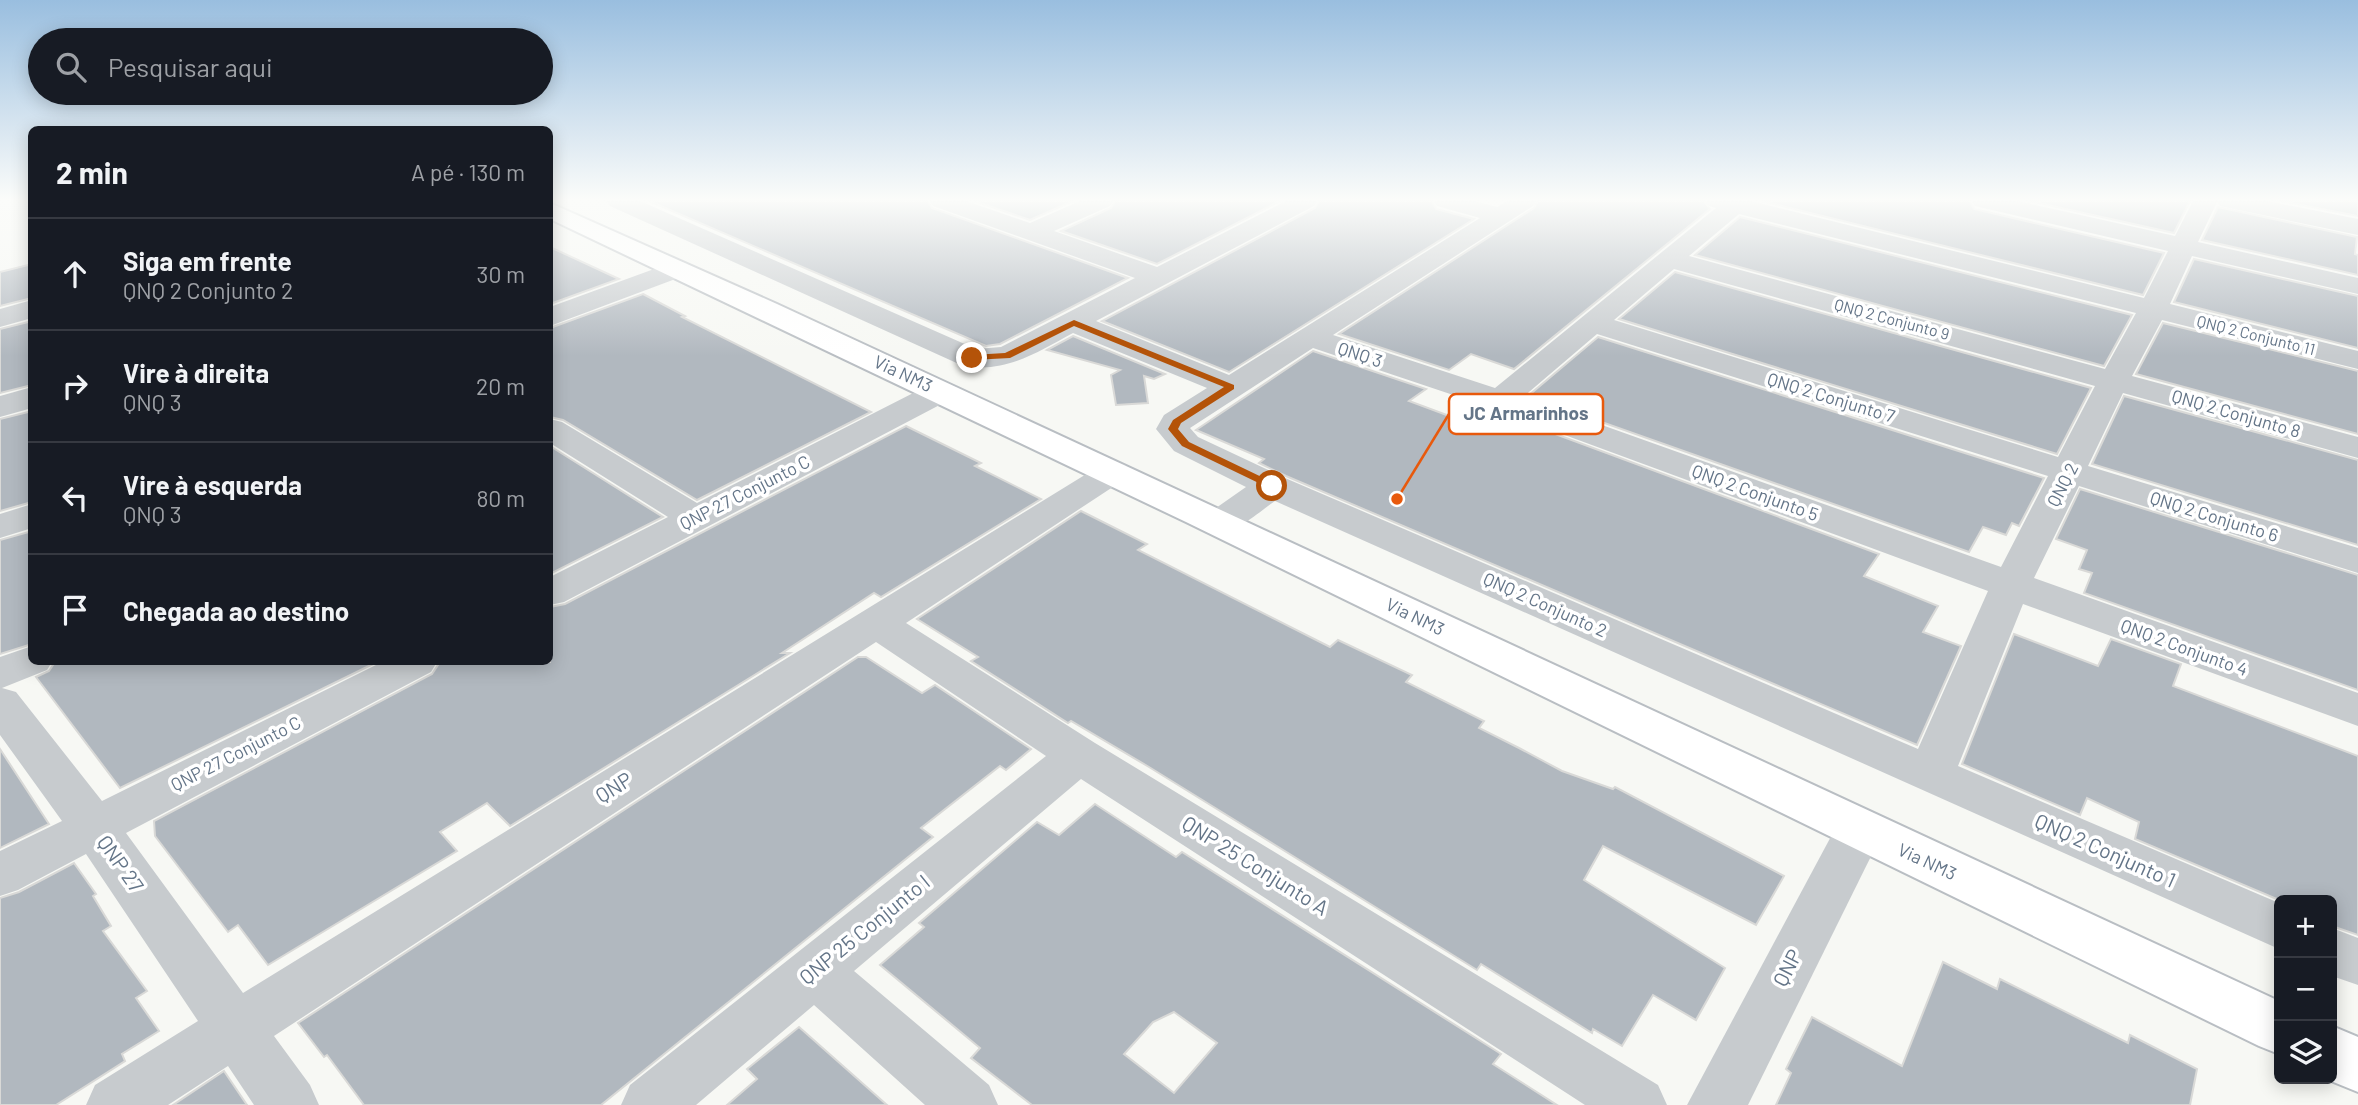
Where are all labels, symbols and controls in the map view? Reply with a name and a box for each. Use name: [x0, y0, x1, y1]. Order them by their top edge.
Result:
search box: [28, 28, 553, 105]
icon: search: [52, 48, 90, 86]
text: Pesquisar aqui: [108, 51, 273, 82]
text: 2 min: [56, 154, 128, 190]
text: A pé · 130 m: [411, 158, 525, 186]
text: Siga em frente: [123, 245, 292, 276]
icon: ahead: [56, 255, 94, 293]
text: 30 m: [477, 260, 525, 288]
text: QNQ 2 Conjunto 2: [123, 276, 293, 304]
street label: QNQ 2 Conjunto 9: [1833, 294, 1952, 343]
street label: QNQ 2 Conjunto 11: [2195, 311, 2317, 358]
street label: QNQ 3: [1335, 337, 1385, 372]
route end: [956, 342, 987, 373]
street label: Via NM3: [871, 350, 936, 396]
text: Vire à direita: [123, 357, 269, 388]
icon: right: [56, 367, 94, 405]
street label: QNQ 2 Conjunto 7: [1765, 367, 1898, 427]
text: 20 m: [476, 372, 525, 400]
street label: QNQ 2 Conjunto 8: [2169, 384, 2303, 442]
text: QNQ 3: [123, 388, 182, 416]
callout: JC Armarinhos: [1449, 394, 1603, 434]
text: JC Armarinhos: [1463, 401, 1589, 424]
street label: QNP 27 Conjunto C: [676, 450, 813, 534]
street label: QNQ 2 Conjunto 5: [1689, 459, 1822, 525]
street label: QNQ 2: [2042, 459, 2082, 510]
text: Vire à esquerda: [123, 469, 302, 500]
route start: [1256, 470, 1287, 501]
icon: left: [56, 479, 94, 517]
text: 80 m: [476, 484, 525, 512]
street label: QNQ 2 Conjunto 6: [2148, 486, 2281, 546]
text: QNQ 3: [123, 500, 182, 528]
street label: QNQ 2 Conjunto 2: [1480, 567, 1611, 641]
icon: arrive: [56, 591, 94, 629]
street label: Via NM3: [1383, 593, 1448, 640]
text: Chegada ao destino: [123, 595, 349, 626]
street label: QNQ 2 Conjunto 4: [2118, 614, 2251, 680]
street label: QNP 27 Conjunto C: [167, 711, 304, 795]
street label: QNP: [590, 766, 636, 808]
street label: QNQ 2 Conjunto 1: [2031, 807, 2180, 892]
street label: QNP 25 Conjunto A: [1178, 810, 1334, 920]
street label: QNP 27: [93, 830, 150, 896]
street label: Via NM3: [1895, 838, 1960, 884]
street label: QNP 25 Conjunto I: [794, 869, 934, 989]
map controls: [2274, 895, 2337, 1084]
button: +: [2274, 895, 2337, 958]
street label: QNP: [1767, 945, 1807, 990]
button: −: [2274, 958, 2337, 1021]
button: layers: [2274, 1021, 2337, 1084]

